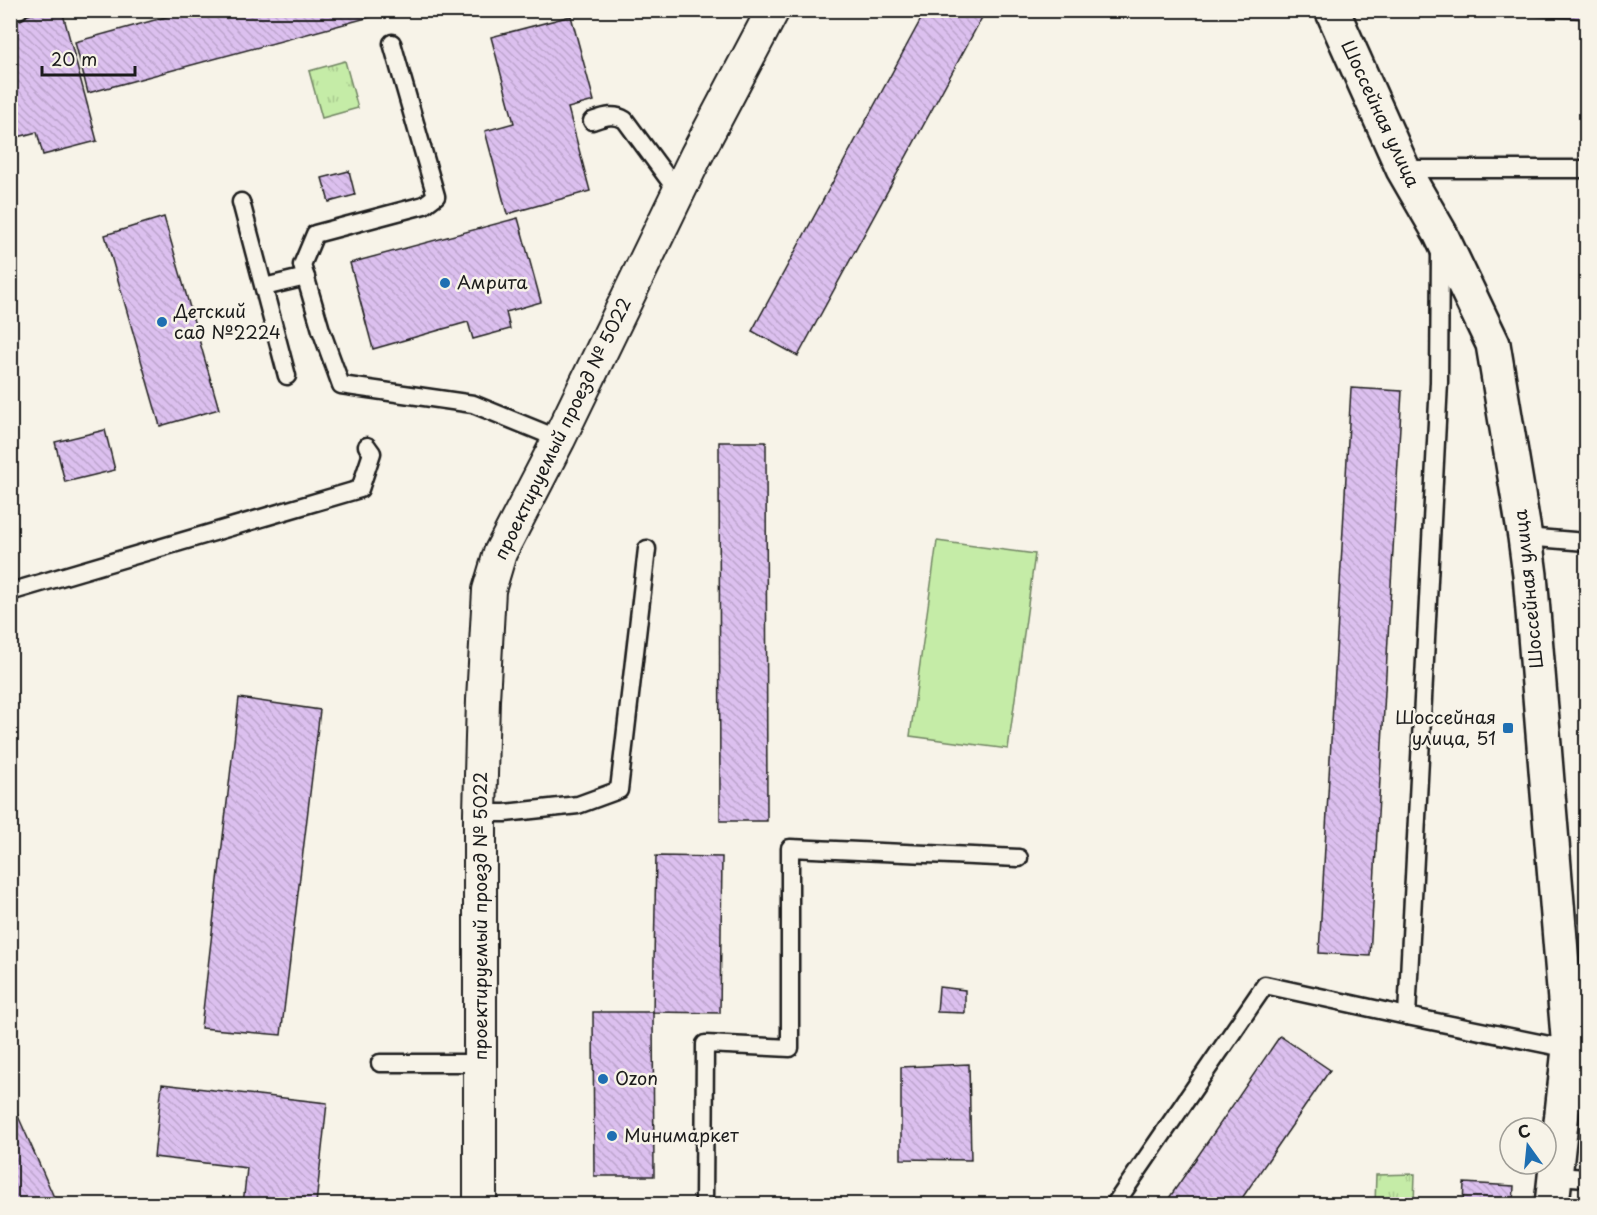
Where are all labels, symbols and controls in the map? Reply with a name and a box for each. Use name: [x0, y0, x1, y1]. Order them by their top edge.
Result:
street label: Шоссейная улица: [1335, 35, 1428, 192]
scale bar: [42, 39, 135, 77]
text: 20 m: [51, 45, 97, 72]
place label: Амрита: [457, 268, 528, 295]
marker: Амрита: [438, 276, 452, 290]
street label: проектируемый проезд № 5022: [486, 293, 637, 564]
place label: Детский сад №2224: [173, 297, 281, 345]
marker: Детский сад №2224: [155, 315, 169, 329]
street label: Шоссейная улица: [1506, 508, 1549, 670]
place label: Шоссейная улица, 51: [1395, 703, 1496, 751]
marker: Шоссейная улица, 51: [1501, 721, 1515, 735]
street label: проектируемый проезд № 5022: [466, 772, 493, 1060]
place label: Ozon: [615, 1064, 658, 1091]
marker: Ozon: [596, 1072, 610, 1086]
north arrow: [1498, 1116, 1558, 1176]
text: С: [1515, 1117, 1533, 1144]
place label: Минимаркет: [624, 1121, 739, 1148]
marker: Минимаркет: [605, 1129, 619, 1143]

